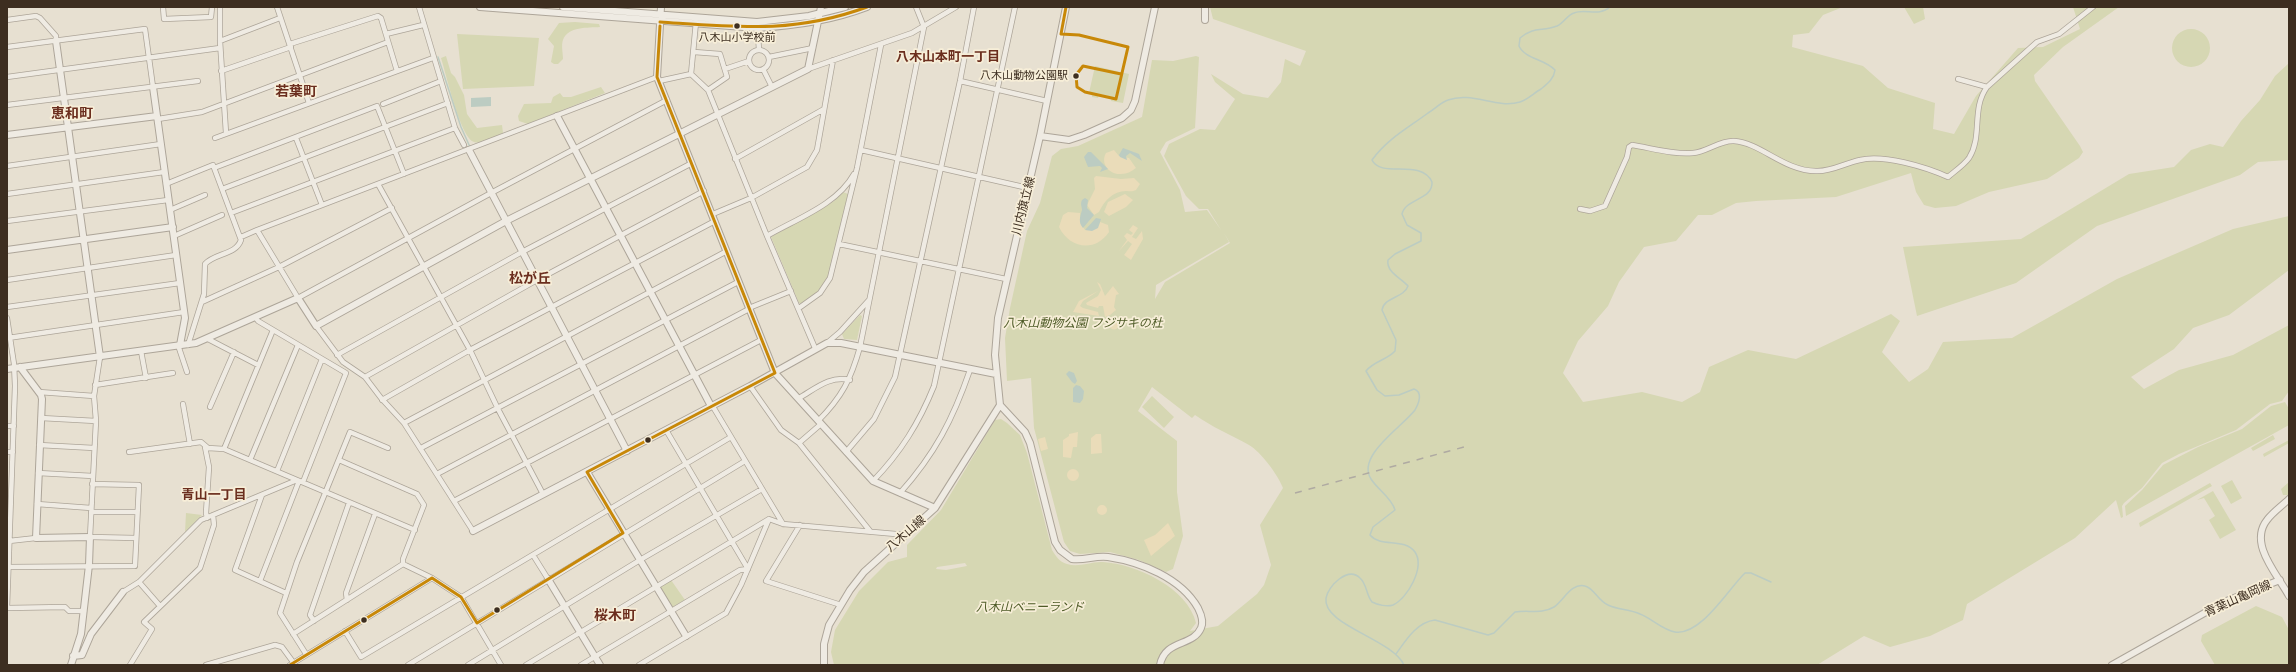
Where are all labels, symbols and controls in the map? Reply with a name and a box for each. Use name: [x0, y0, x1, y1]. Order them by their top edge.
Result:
marker: 八木山小学校前: [732, 21, 742, 31]
place label: 八木山小学校前: [699, 31, 775, 45]
district label: 八木山本町一丁目: [896, 49, 1000, 65]
place label: 八木山動物公園駅: [980, 69, 1068, 83]
marker: 八木山動物公園駅: [1071, 71, 1081, 81]
district label: 若葉町: [275, 84, 317, 100]
district label: 恵和町: [51, 106, 93, 122]
street label: 川内旗立線: [1010, 175, 1038, 237]
district label: 松が丘: [509, 271, 551, 287]
park label: 八木山動物公園 フジサキの杜: [1003, 317, 1163, 331]
unlabelled marker: [643, 435, 653, 445]
district label: 青山一丁目: [182, 487, 246, 503]
street label: 八木山線: [883, 513, 929, 555]
street label: 青葉山亀岡線: [2202, 578, 2274, 620]
park label: 八木山ベニーランド: [976, 601, 1084, 615]
unlabelled marker: [492, 605, 502, 615]
district label: 桜木町: [594, 608, 636, 624]
unlabelled marker: [359, 615, 369, 625]

